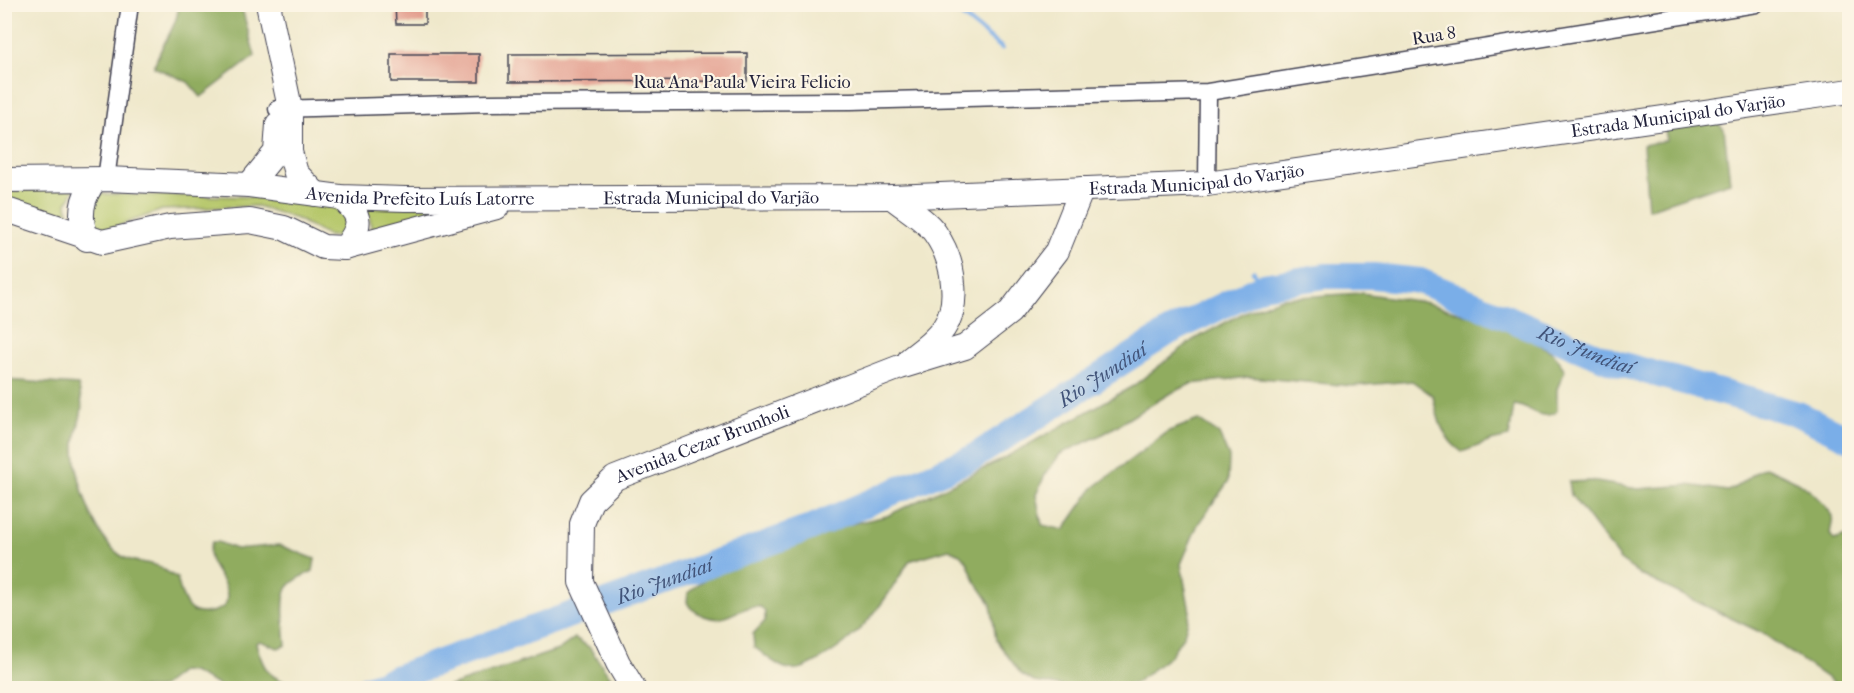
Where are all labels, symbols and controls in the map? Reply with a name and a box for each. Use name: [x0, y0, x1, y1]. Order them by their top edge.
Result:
street label: Rua 8: [1411, 22, 1457, 50]
street label: Rua Ana Paula Vieira Felicio: [633, 72, 851, 93]
street label: Estrada Municipal do Varjão: [1569, 90, 1786, 142]
street label: Estrada Municipal do Varjão: [1088, 160, 1305, 199]
street label: Avenida Prefeito Luís Latorre: [304, 182, 535, 210]
street label: Estrada Municipal do Varjão: [603, 187, 819, 209]
water label: Rio Jundiaí: [1533, 320, 1639, 380]
water label: Rio Jundiaí: [1052, 336, 1154, 413]
street label: Avenida Cezar Brunholi: [612, 400, 793, 488]
water label: Rio Jundiaí: [611, 552, 719, 609]

